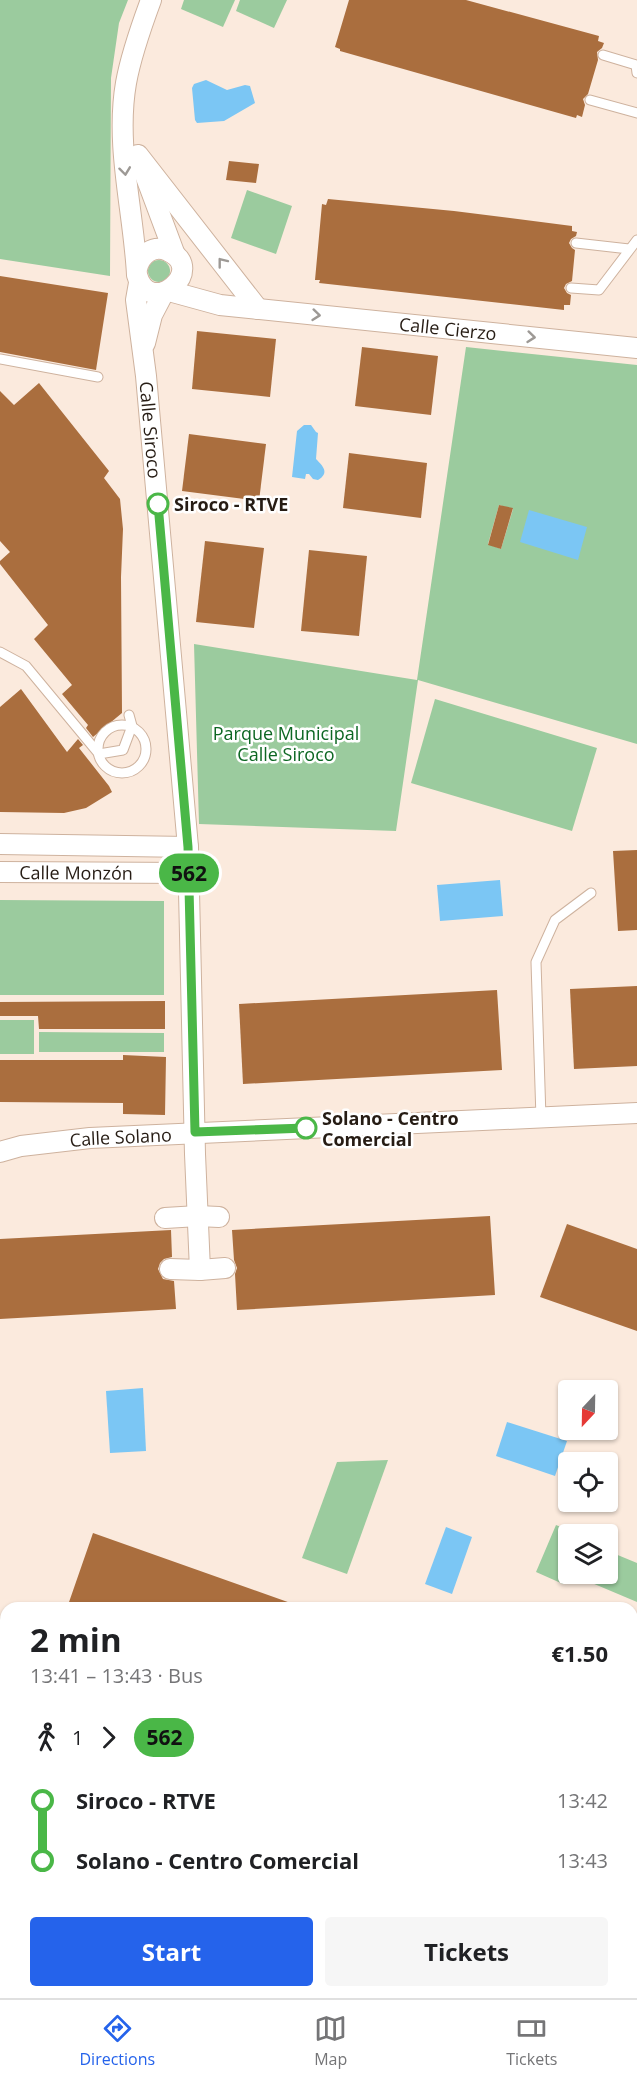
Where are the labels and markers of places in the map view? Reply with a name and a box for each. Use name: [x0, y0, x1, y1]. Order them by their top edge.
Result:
place label: Siroco - RTVE: [174, 492, 288, 516]
marker: Siroco - RTVE: [147, 493, 169, 515]
place label: Solano - Centro Comercial: [322, 1106, 459, 1151]
marker: Solano - Centro Comercial: [295, 1117, 317, 1139]

